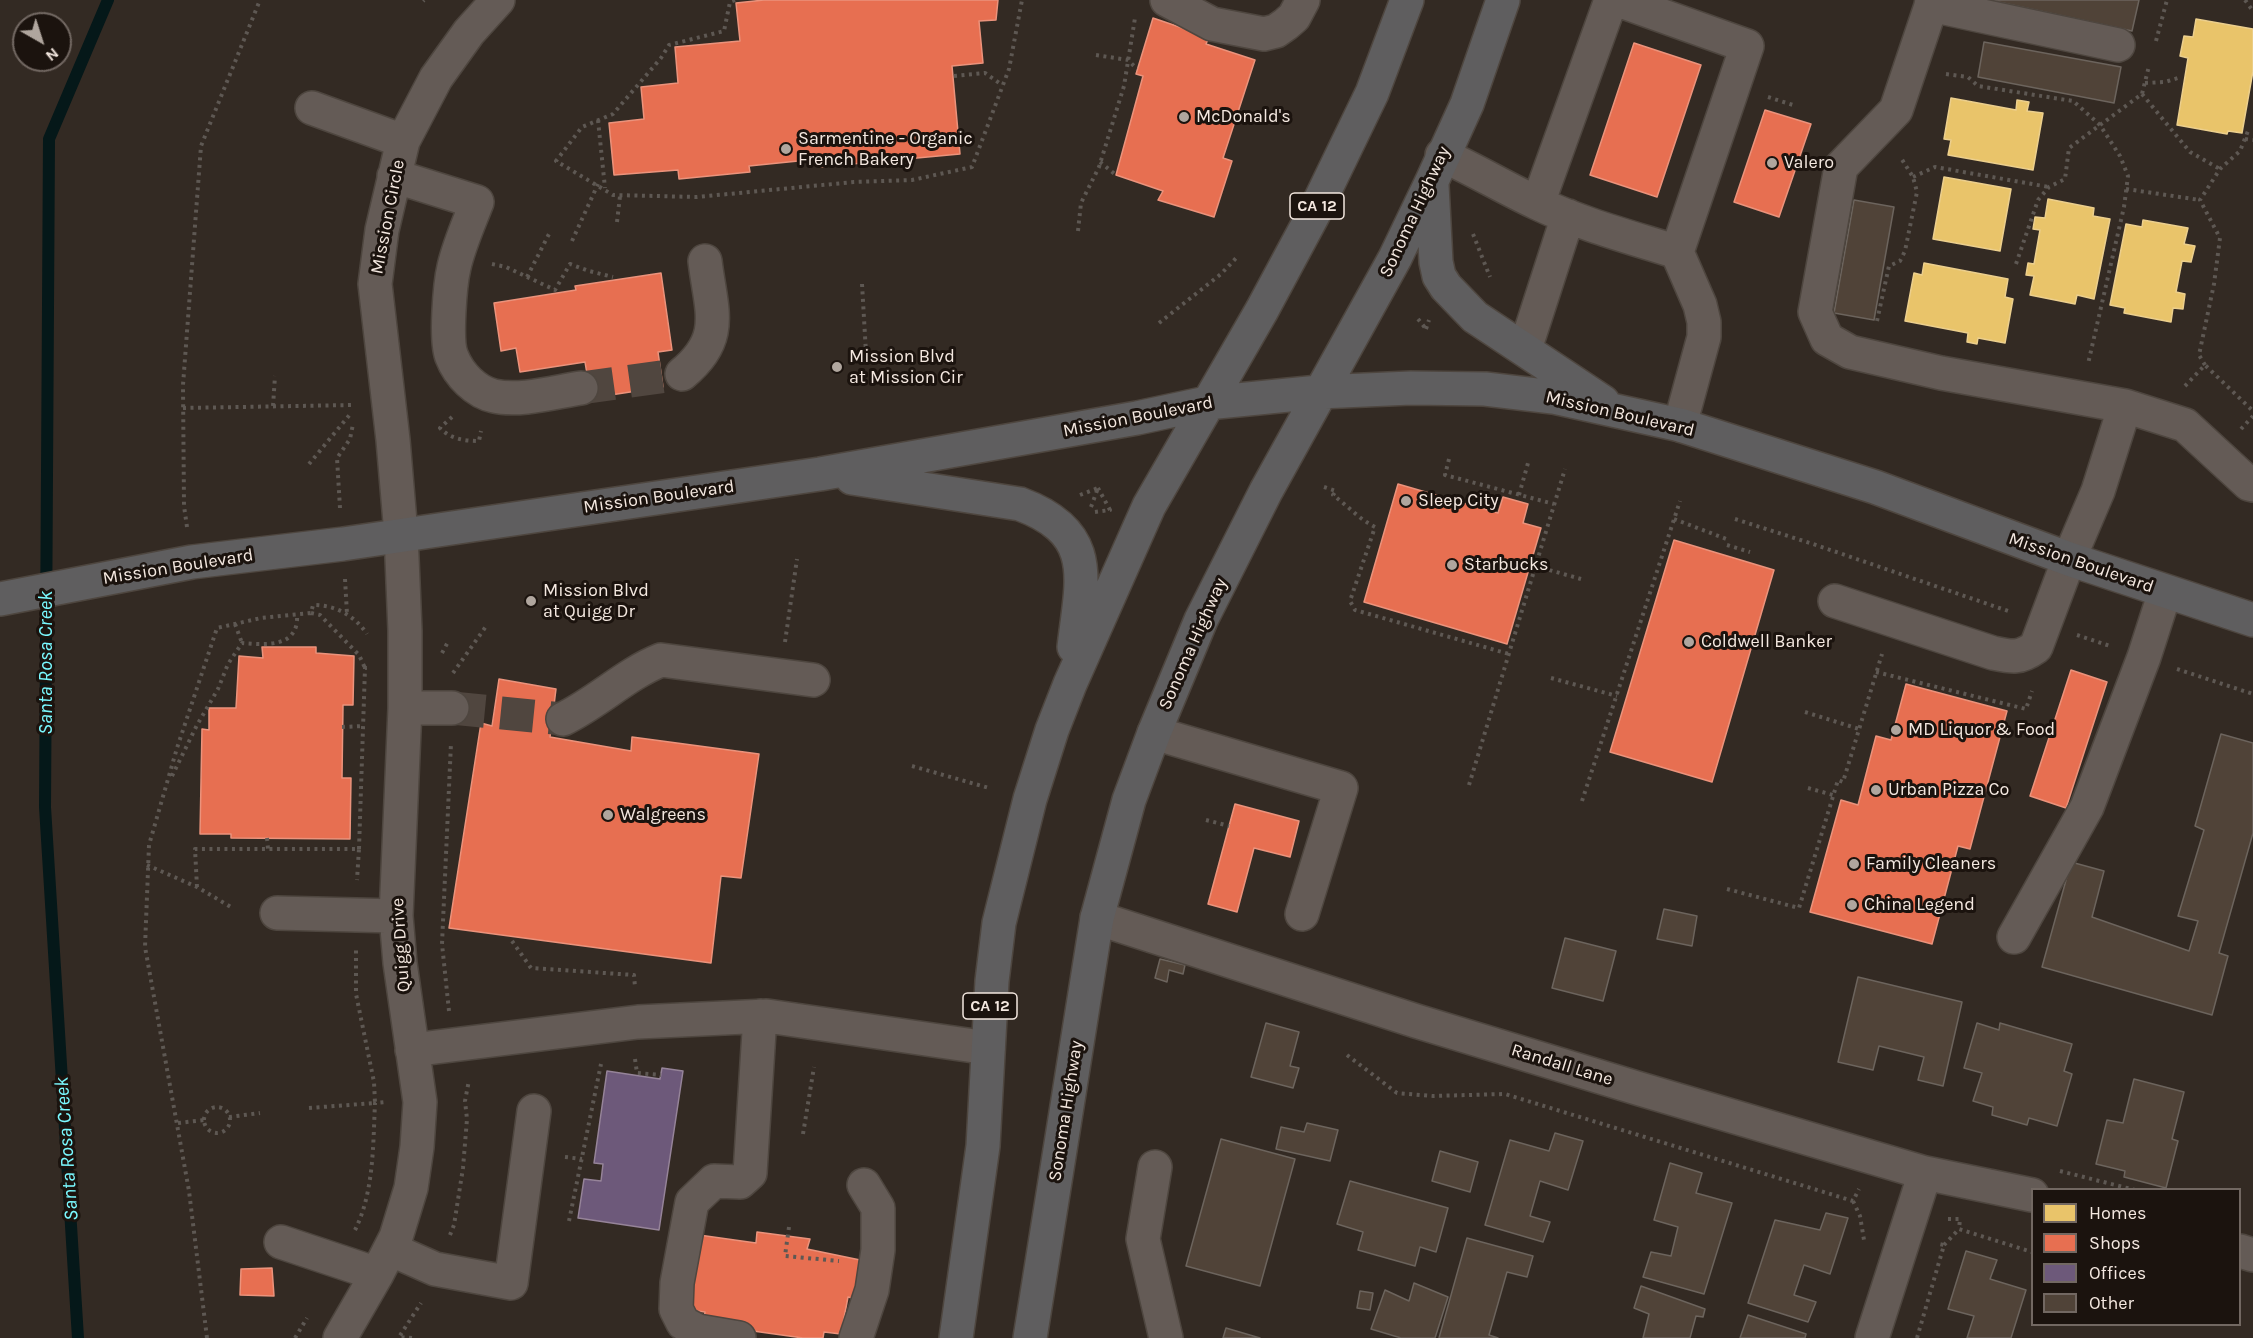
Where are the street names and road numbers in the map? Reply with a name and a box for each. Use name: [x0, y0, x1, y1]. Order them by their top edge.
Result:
street label: Sonoma Highway: [1375, 143, 1455, 281]
street label: Mission Circle: [366, 158, 410, 276]
road number: CA 12: [1290, 193, 1344, 219]
street label: Mission Boulevard: [1543, 386, 1697, 442]
street label: Mission Boulevard: [1061, 392, 1215, 442]
street label: Mission Boulevard: [582, 476, 736, 518]
street label: Mission Boulevard: [2006, 528, 2156, 598]
street label: Mission Boulevard: [101, 544, 255, 590]
street label: Sonoma Highway: [1154, 575, 1232, 713]
street label: Quigg Drive: [387, 897, 415, 993]
road number: CA 12: [963, 993, 1017, 1019]
street label: Sonoma Highway: [1044, 1039, 1088, 1183]
street label: Randall Lane: [1509, 1039, 1615, 1091]

